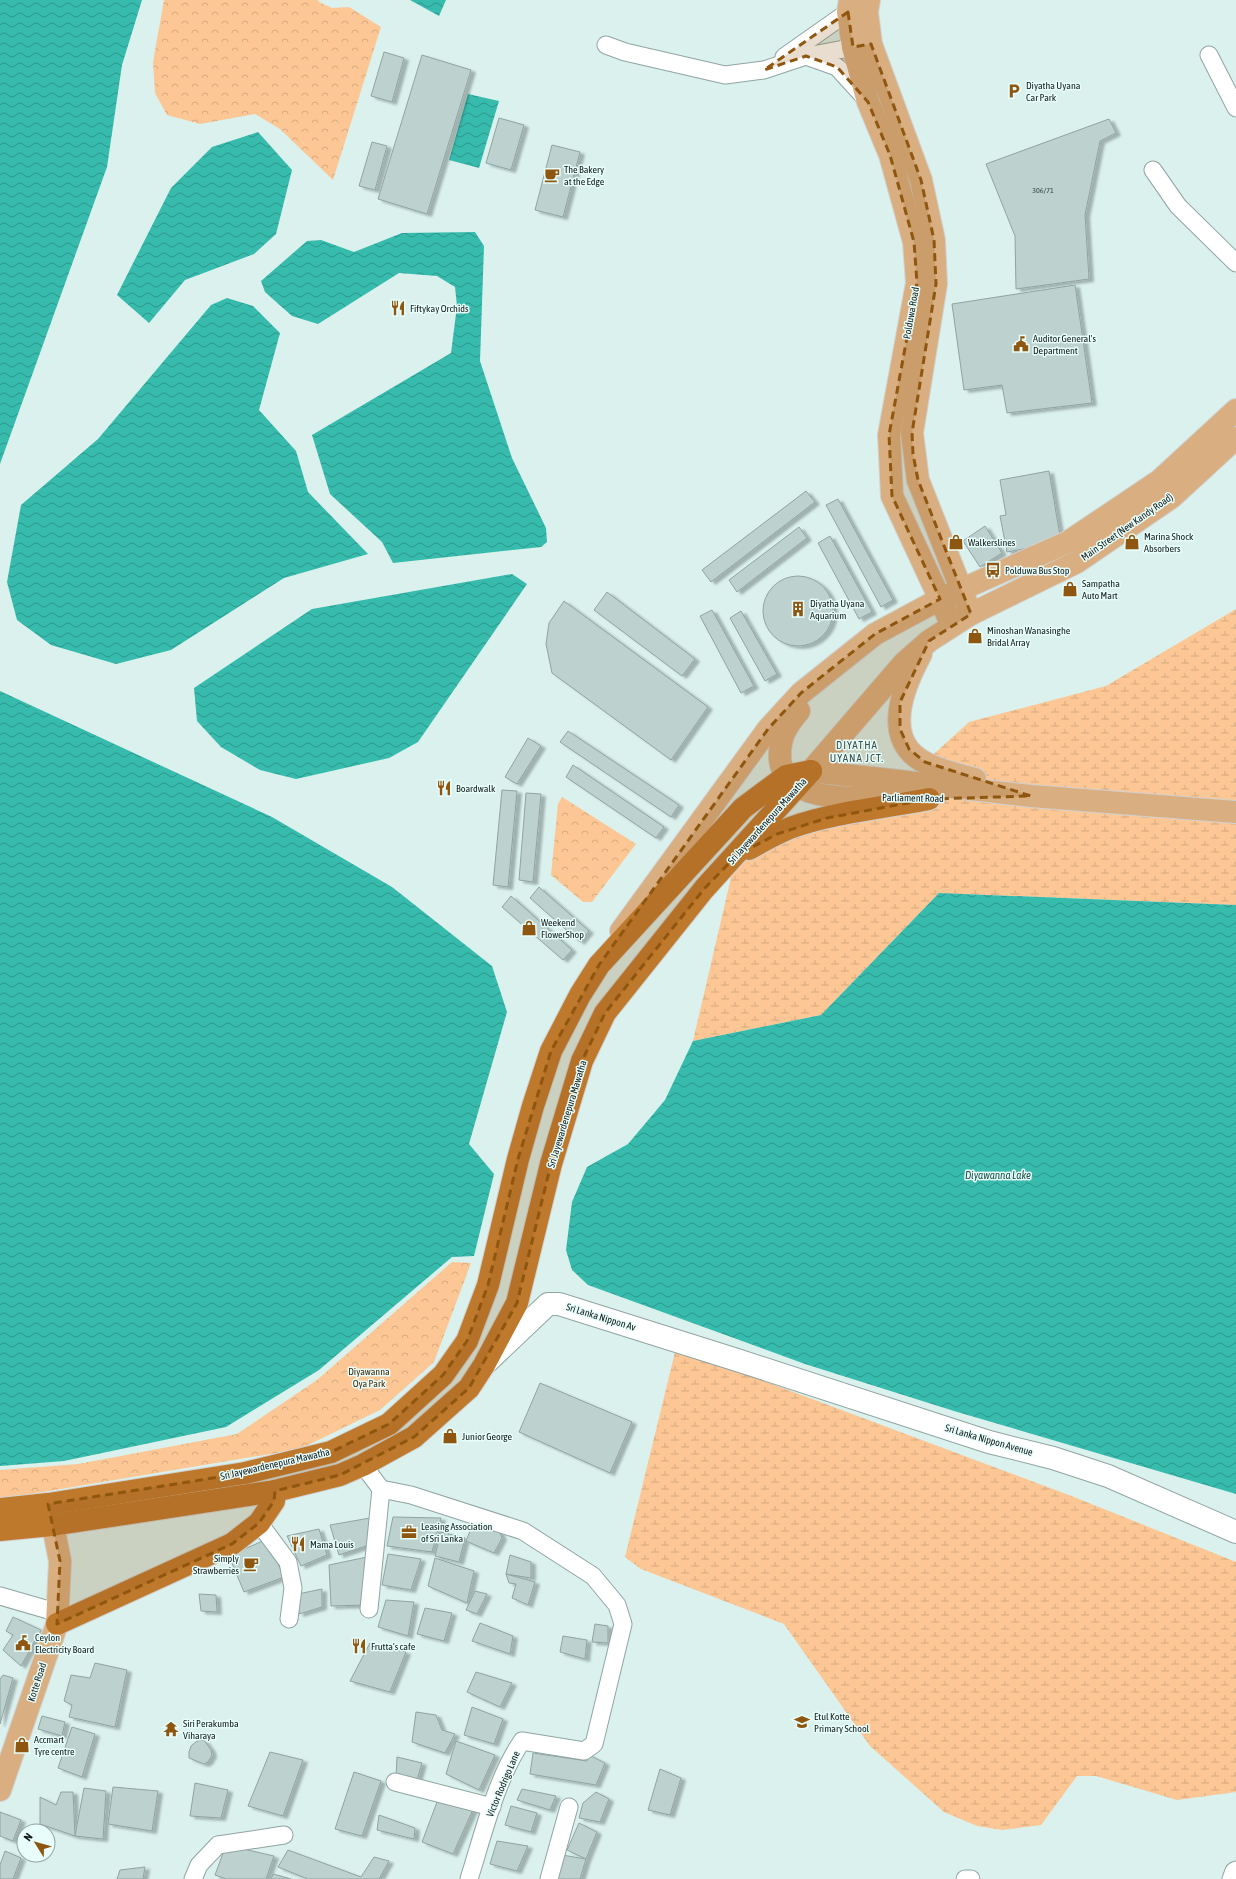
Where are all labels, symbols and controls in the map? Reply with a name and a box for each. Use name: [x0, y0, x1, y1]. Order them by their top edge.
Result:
place label: Diyatha Uyana Car Park: [1026, 80, 1081, 103]
parking icon: Diyatha Uyana Car Park: [1005, 82, 1023, 100]
place label: The Bakery at the Edge: [564, 164, 605, 187]
cafe icon: The Bakery at the Edge: [543, 166, 561, 184]
house number: 306/71: [1032, 186, 1054, 195]
street label: Polduwa Road: [901, 286, 921, 340]
restaurant icon: Fiftykay Orchids: [389, 299, 407, 317]
place label: Fiftykay Orchids: [410, 303, 469, 314]
place label: Auditor General's Department: [1033, 333, 1096, 356]
public building icon: Auditor General's Department: [1012, 335, 1030, 353]
street label: Main Street (New Kandy Road): [1079, 491, 1175, 563]
place label: Marina Shock Absorbers: [1144, 531, 1194, 554]
shop icon: Walkerslines: [947, 533, 965, 551]
shop icon: Marina Shock Absorbers: [1123, 533, 1141, 551]
place label: Walkerslines: [968, 537, 1016, 548]
bus stop icon: Polduwa Bus Stop: [984, 561, 1002, 579]
place label: Polduwa Bus Stop: [1005, 565, 1070, 576]
place label: Sampatha Auto Mart: [1082, 578, 1120, 601]
shop icon: Sampatha Auto Mart: [1061, 580, 1079, 598]
place label: Diyatha Uyana Aquarium: [810, 598, 865, 621]
building icon: Diyatha Uyana Aquarium: [789, 600, 807, 618]
place label: Minoshan Wanasinghe Bridal Array: [987, 625, 1071, 648]
shop icon: Minoshan Wanasinghe Bridal Array: [966, 627, 984, 645]
district label: DIYATHA UYANA JCT.: [830, 739, 884, 764]
street label: Sri Jayewardenepura Mawatha: [725, 776, 809, 866]
restaurant icon: Boardwalk: [435, 779, 453, 797]
place label: Boardwalk: [456, 783, 496, 794]
street label: Parliament Road: [882, 792, 944, 804]
place label: Weekend FlowerShop: [541, 917, 584, 940]
shop icon: Weekend FlowerShop: [520, 919, 538, 937]
street label: Sri Jayewardenepura Mawatha: [545, 1059, 589, 1169]
water label: Diyawanna Lake: [965, 1169, 1031, 1181]
street label: Sri Lanka Nippon Av: [565, 1301, 637, 1333]
park label: Diyawanna Oya Park: [348, 1366, 390, 1389]
street label: Sri Lanka Nippon Avenue: [944, 1422, 1035, 1458]
shop icon: Junior George: [441, 1427, 459, 1445]
place label: Junior George: [462, 1431, 512, 1442]
street label: Sri Jayewardenepura Mawatha: [219, 1446, 331, 1482]
place label: Leasing Association of Sri Lanka: [421, 1521, 493, 1544]
office icon: Leasing Association of Sri Lanka: [400, 1523, 418, 1541]
restaurant icon: Mama Louis: [289, 1535, 307, 1553]
place label: Mama Louis: [310, 1539, 354, 1550]
place label: Simply Strawberries: [193, 1553, 239, 1576]
cafe icon: Simply Strawberries: [242, 1555, 260, 1573]
place label: Ceylon Electricity Board: [35, 1632, 95, 1655]
public building icon: Ceylon Electricity Board: [14, 1634, 32, 1652]
restaurant icon: Frutta’s cafe: [350, 1637, 368, 1655]
place label: Frutta’s cafe: [371, 1641, 416, 1652]
street label: Kotte Road: [26, 1661, 49, 1703]
place label: Etul Kotte Primary School: [814, 1711, 870, 1734]
school or university icon: Etul Kotte Primary School: [793, 1713, 811, 1731]
place label: Siri Perakumba Viharaya: [183, 1718, 239, 1741]
temple icon: Siri Perakumba Viharaya: [162, 1720, 180, 1738]
place label: Accmart Tyre centre: [34, 1734, 75, 1757]
shop icon: Accmart Tyre centre: [13, 1736, 31, 1754]
street label: Victor Rodrigo Lane: [484, 1749, 522, 1819]
north arrow: [16, 1823, 56, 1863]
text: N: [21, 1831, 35, 1843]

